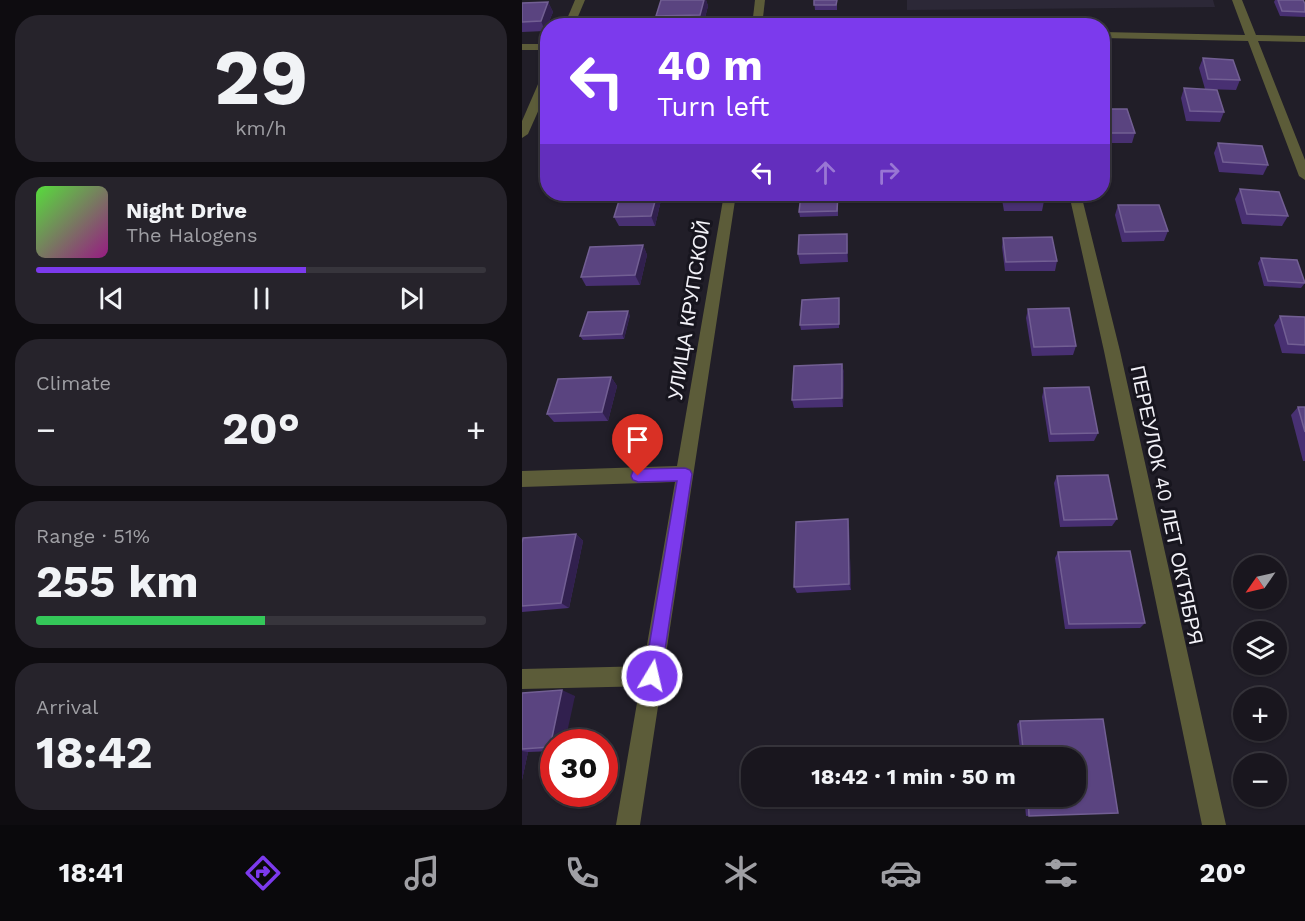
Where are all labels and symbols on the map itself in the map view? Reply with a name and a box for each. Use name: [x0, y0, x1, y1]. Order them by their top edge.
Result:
street label: УЛИЦА КРУПСКОЙ: [663, 218, 715, 402]
street label: ПЕРЕУЛОК 40 ЛЕТ ОКТЯБРЯ: [1126, 363, 1208, 647]
pin: [612, 414, 663, 476]
north arrow: [1233, 555, 1287, 609]
position arrow: [620, 644, 684, 708]
speed limit sign: 30: [540, 729, 618, 807]

